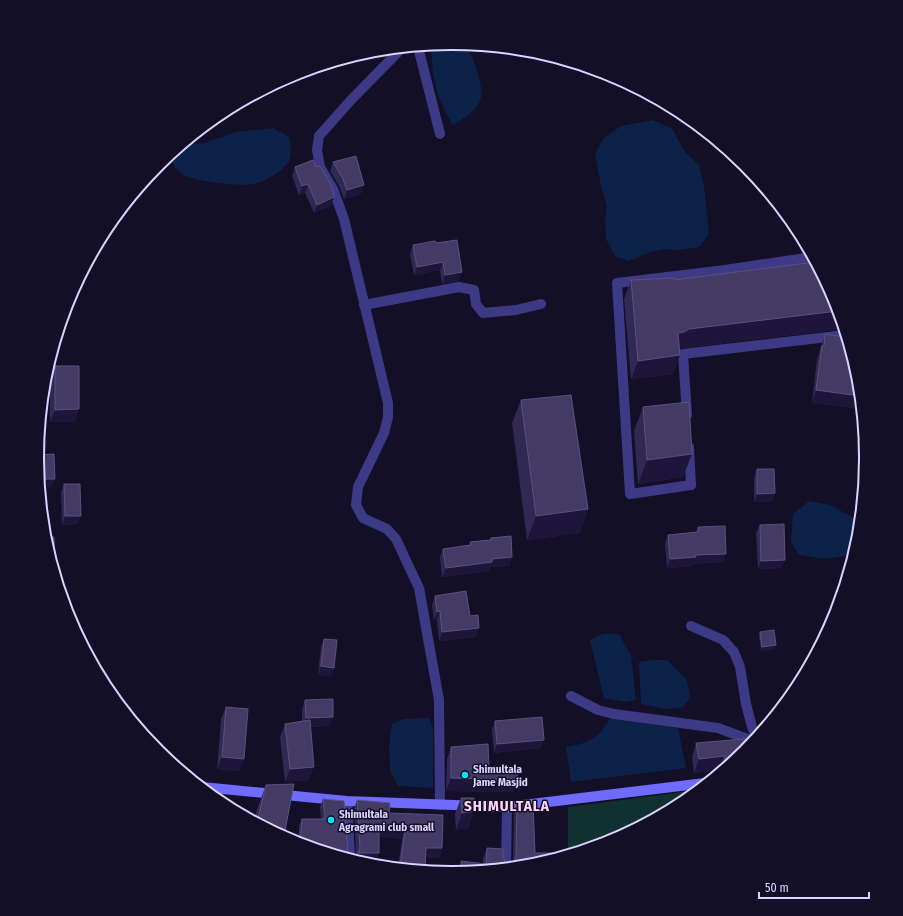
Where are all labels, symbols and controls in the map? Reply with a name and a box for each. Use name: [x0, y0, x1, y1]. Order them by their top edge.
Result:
place label: Shimultala Jame Masjid: [472, 763, 528, 789]
marker: Shimultala Jame Masjid: [460, 770, 470, 780]
district label: SHIMULTALA: [464, 797, 550, 815]
place label: Shimultala Agragrami club small: [338, 808, 435, 834]
marker: Shimultala Agragrami club small: [326, 815, 336, 825]
scale bar: [759, 874, 869, 900]
text: 50 m: [765, 881, 789, 895]

